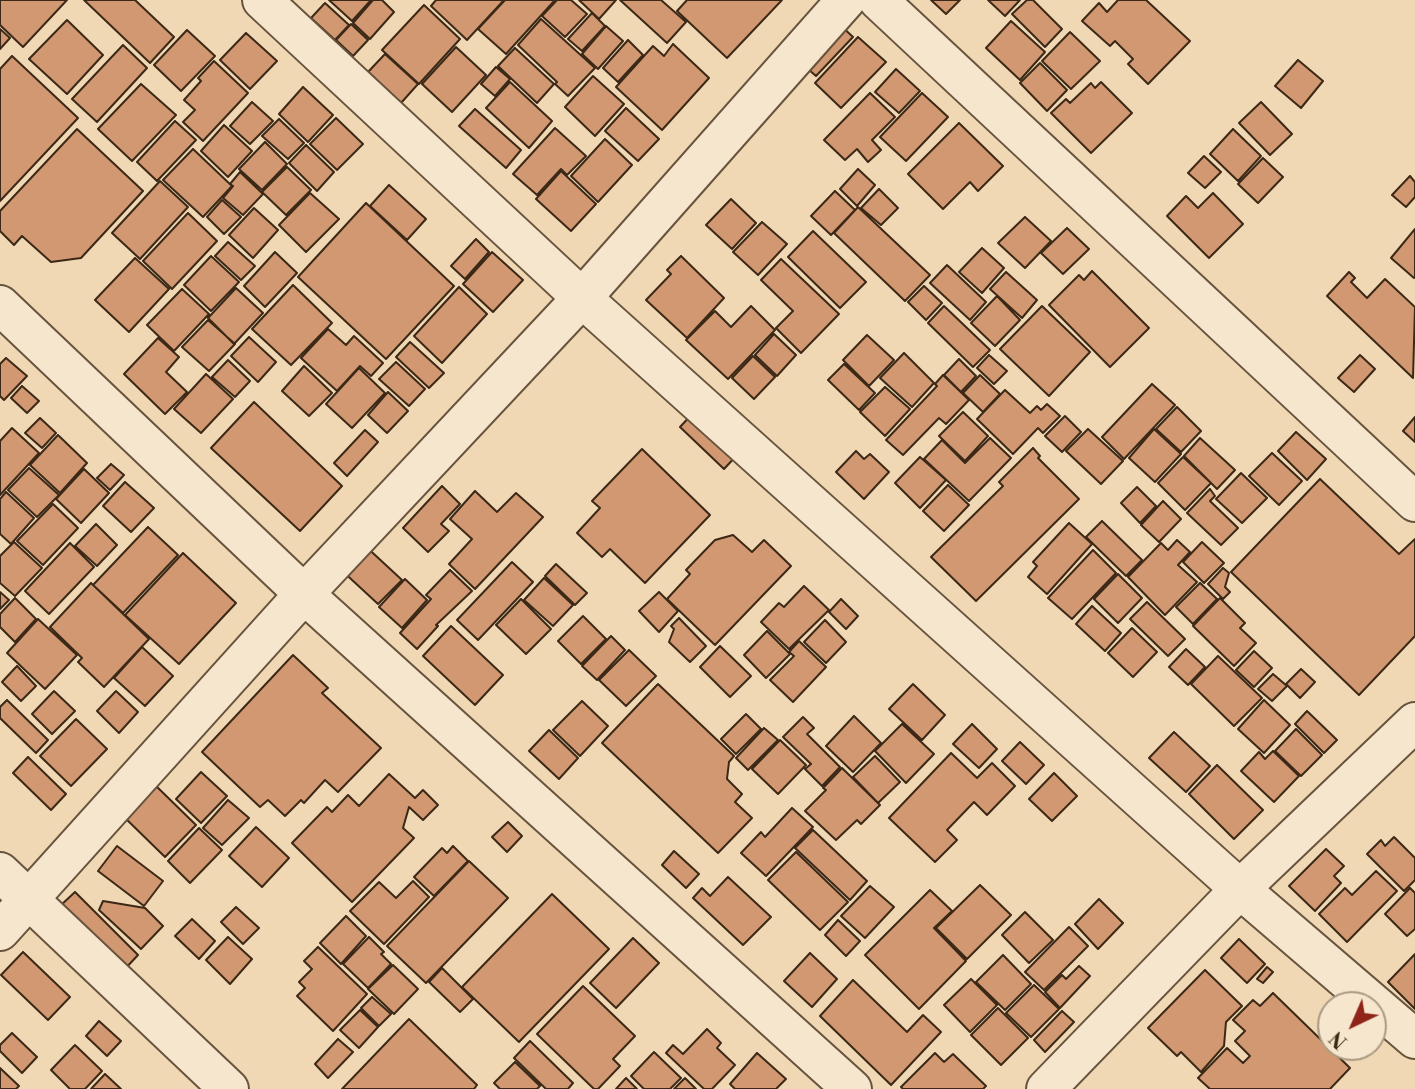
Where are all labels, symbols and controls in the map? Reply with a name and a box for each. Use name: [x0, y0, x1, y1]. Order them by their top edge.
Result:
north arrow: [1317, 991, 1387, 1061]
text: N: [1325, 1026, 1353, 1054]

